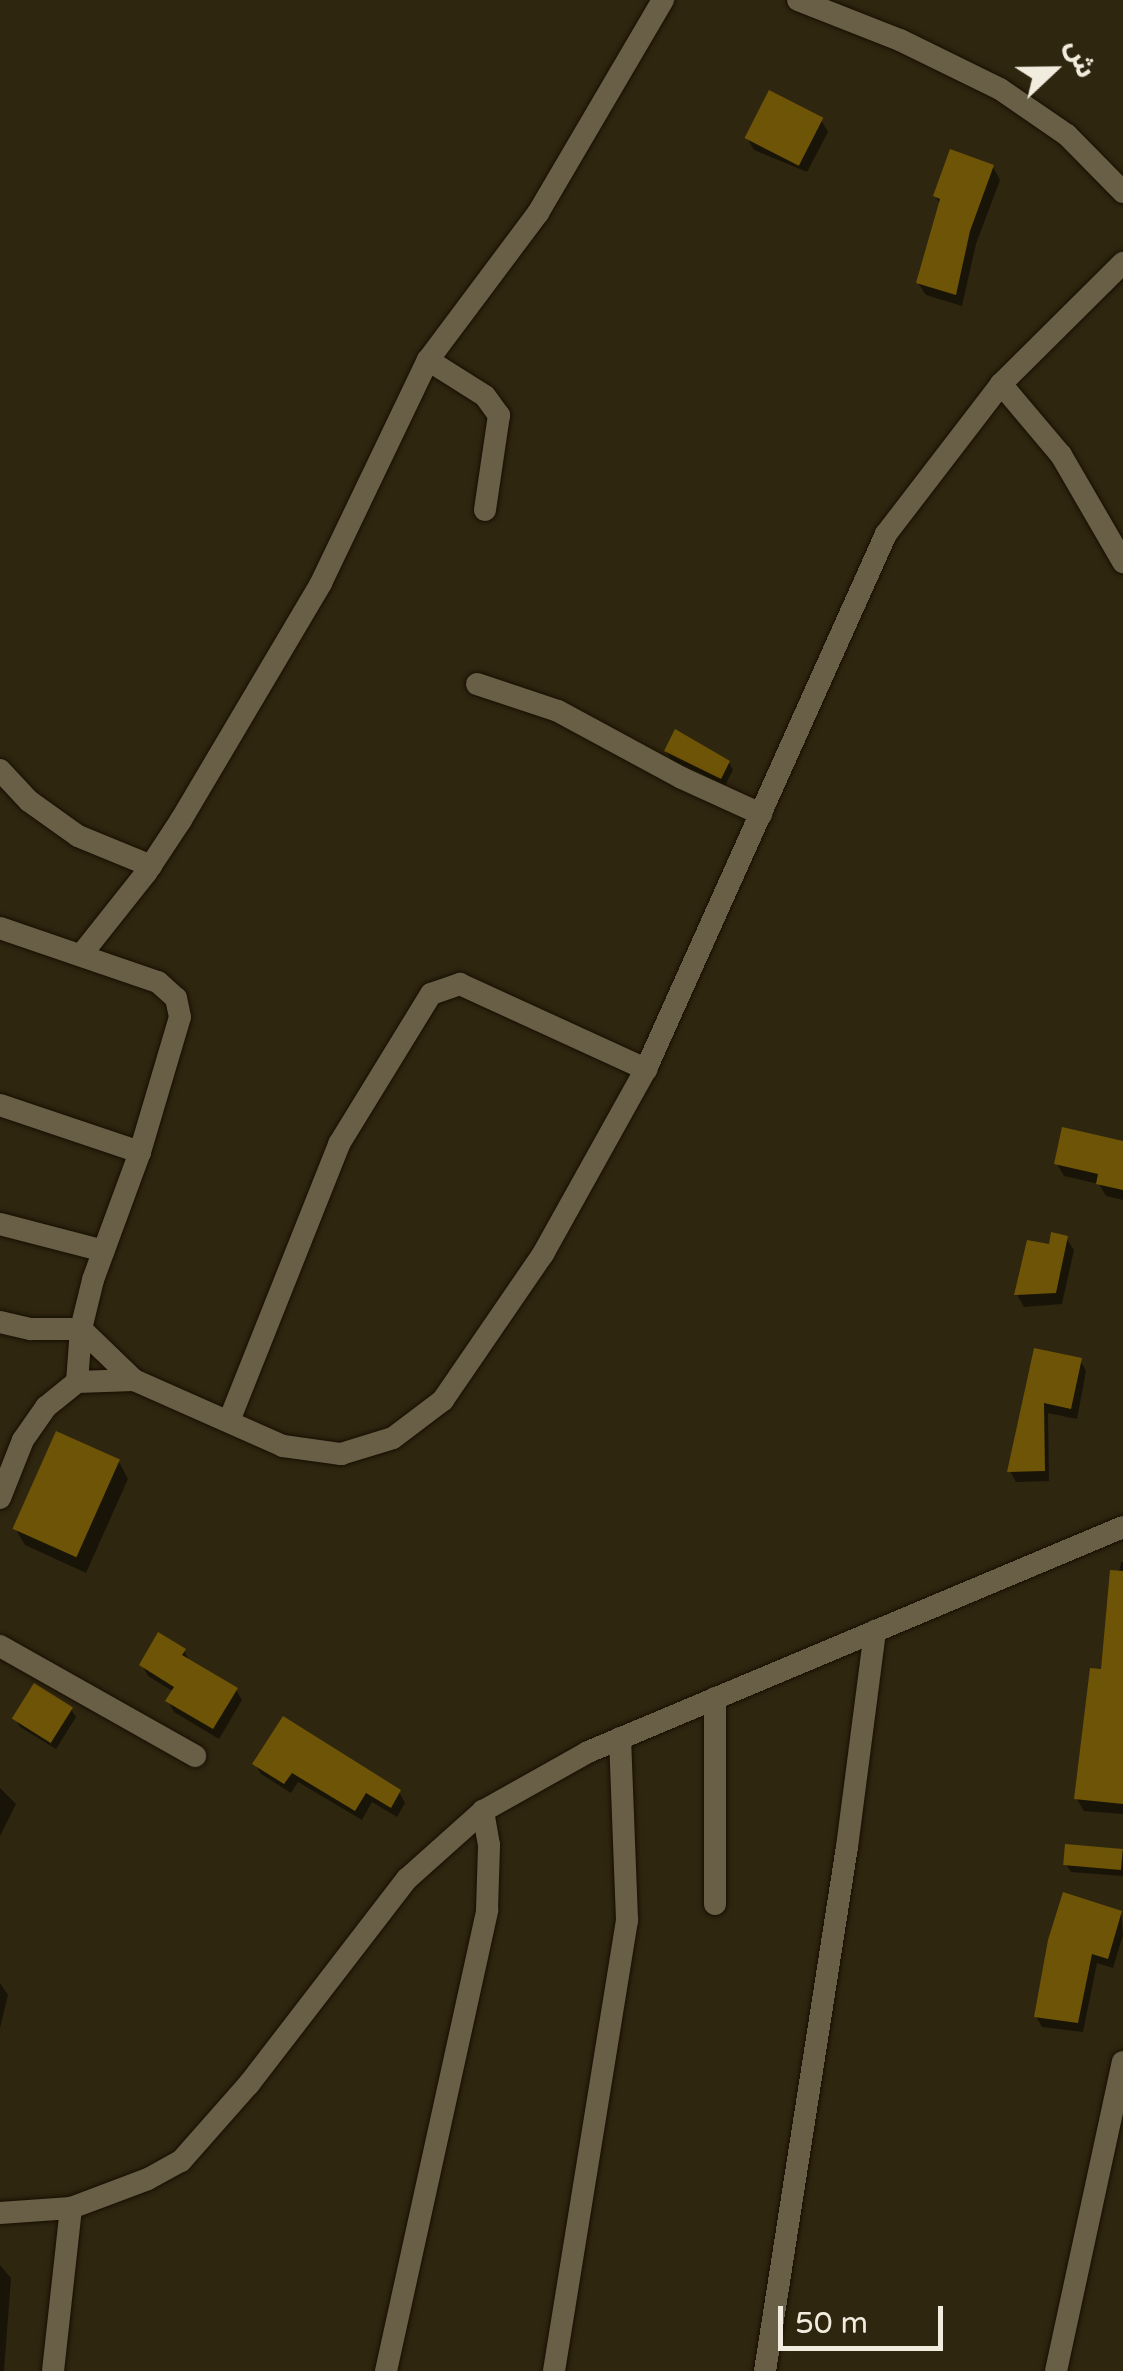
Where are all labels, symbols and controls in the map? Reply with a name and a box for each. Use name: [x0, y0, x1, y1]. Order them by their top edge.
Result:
north arrow: [1003, 20, 1103, 120]
text: ش: [1058, 35, 1104, 83]
scale bar: [783, 2286, 948, 2348]
text: 50 m: [795, 2305, 868, 2342]

